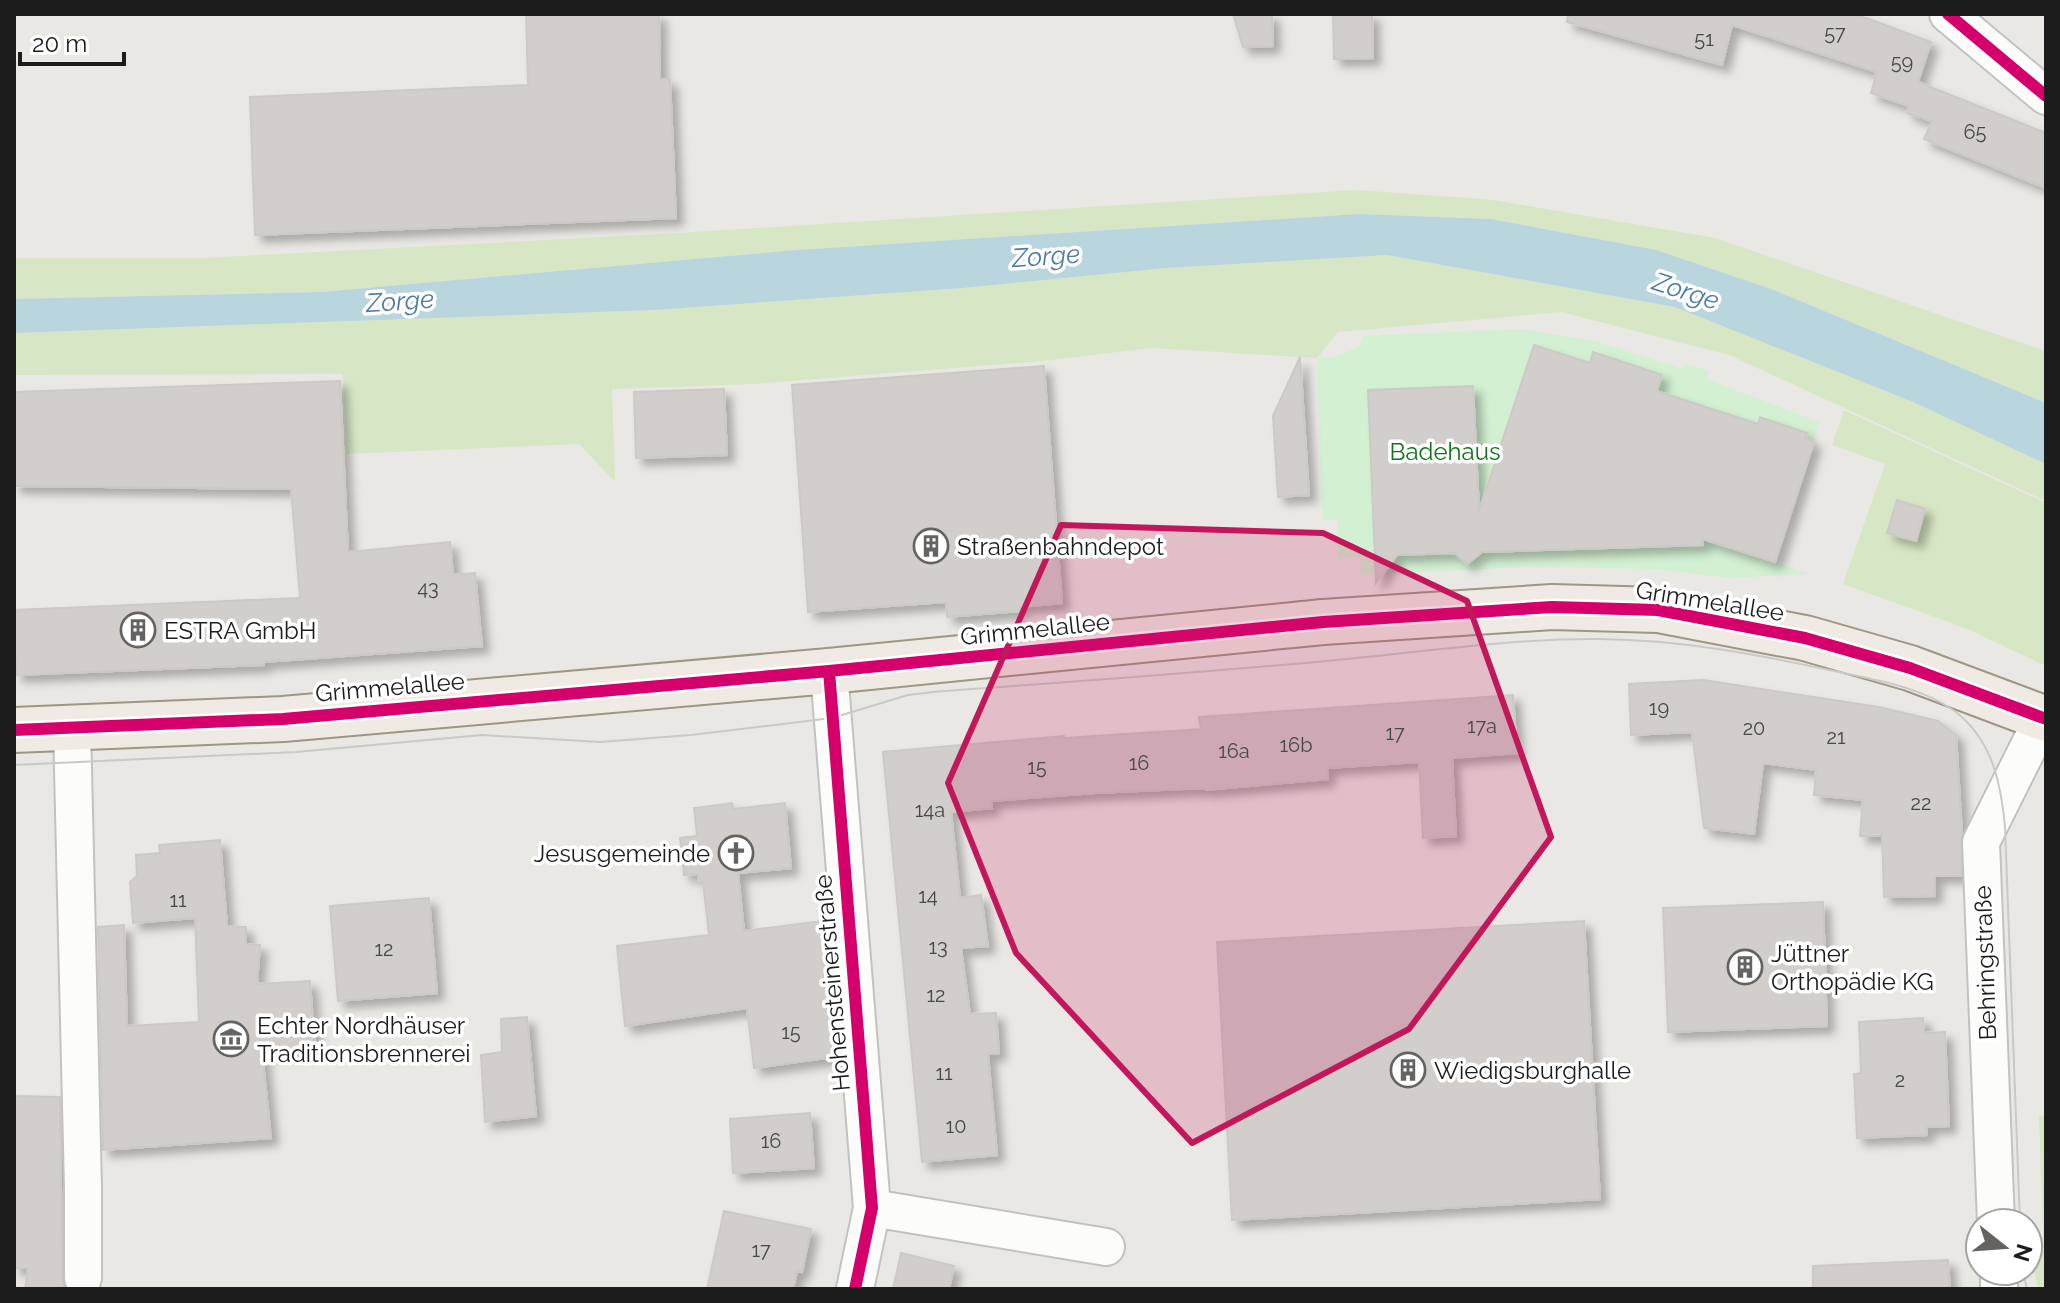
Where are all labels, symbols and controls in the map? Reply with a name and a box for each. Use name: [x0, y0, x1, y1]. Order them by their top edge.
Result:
scale bar: [20, 16, 124, 66]
house number: 57: [1824, 21, 1846, 45]
house number: 51: [1694, 27, 1714, 51]
text: 20 m: [32, 29, 87, 58]
house number: 59: [1891, 50, 1913, 74]
house number: 65: [1964, 120, 1987, 144]
water label: Zorge: [1010, 239, 1081, 273]
water label: Zorge: [1648, 266, 1723, 316]
water label: Zorge: [364, 284, 435, 318]
park label: Badehaus: [1390, 437, 1501, 466]
building icon: Straßenbahndepot: [912, 527, 950, 565]
place label: Straßenbahndepot: [957, 532, 1164, 561]
street label: Grimmelallee: [1634, 575, 1786, 627]
house number: 43: [417, 576, 439, 600]
street label: Grimmelallee: [959, 607, 1111, 651]
building icon: ESTRA GmbH: [119, 611, 157, 649]
place label: ESTRA GmbH: [164, 616, 316, 645]
street label: Grimmelallee: [314, 666, 466, 708]
house number: 19: [1649, 696, 1669, 720]
house number: 17a: [1467, 714, 1497, 738]
house number: 20: [1743, 716, 1765, 740]
house number: 17: [1385, 721, 1405, 745]
house number: 21: [1827, 725, 1846, 749]
house number: 16b: [1280, 733, 1312, 757]
house number: 16a: [1218, 739, 1250, 763]
house number: 16: [1129, 751, 1149, 775]
house number: 15: [1027, 755, 1047, 779]
house number: 22: [1911, 791, 1931, 815]
house number: 14a: [915, 798, 945, 822]
church icon: Jesusgemeinde: [717, 834, 755, 872]
place label: Jesusgemeinde: [534, 839, 710, 868]
street label: Hohensteinerstraße: [808, 873, 856, 1093]
house number: 14: [918, 884, 938, 908]
street label: Behringstraße: [1968, 885, 2002, 1041]
house number: 11: [169, 888, 187, 912]
house number: 13: [928, 935, 948, 959]
house number: 12: [375, 937, 393, 961]
place label: Jüttner Orthopädie KG: [1771, 939, 1934, 996]
building icon: Jüttner Orthopädie KG: [1726, 948, 1764, 986]
house number: 12: [927, 983, 945, 1007]
place label: Echter Nordhäuser Traditionsbrennerei: [257, 1011, 471, 1068]
museum icon: Echter Nordhäuser Traditionsbrennerei: [212, 1020, 250, 1058]
house number: 15: [781, 1020, 801, 1044]
building icon: Wiedigsburghalle: [1389, 1051, 1427, 1089]
place label: Wiedigsburghalle: [1434, 1056, 1631, 1085]
house number: 11: [935, 1061, 953, 1085]
house number: 2: [1895, 1068, 1905, 1092]
house number: 10: [946, 1114, 966, 1138]
house number: 16: [761, 1129, 781, 1153]
north arrow: [1964, 1207, 2044, 1287]
house number: 17: [751, 1238, 771, 1262]
text: N: [2008, 1241, 2038, 1265]

